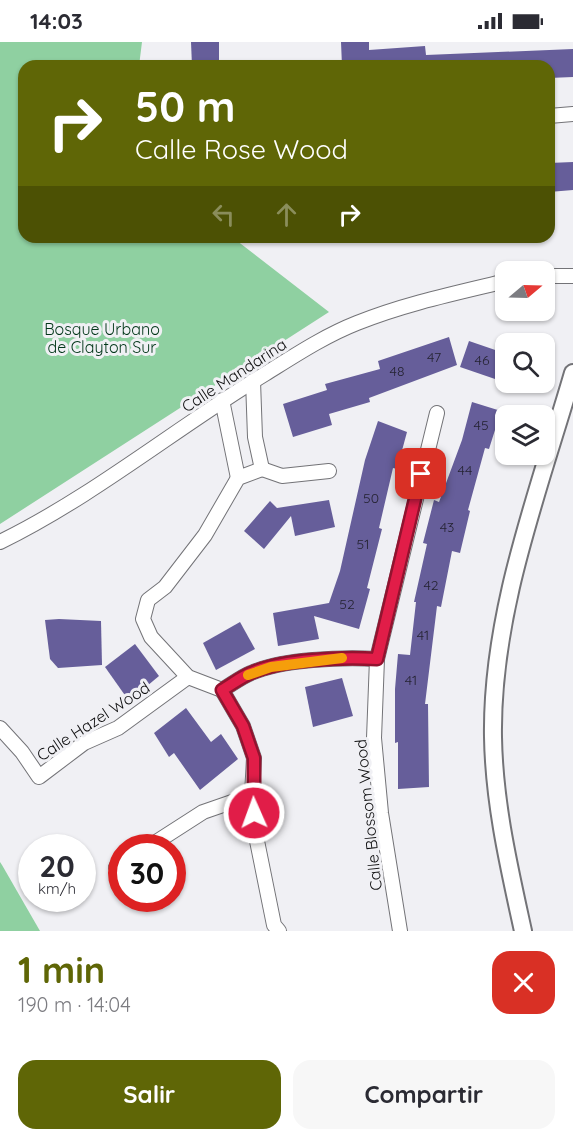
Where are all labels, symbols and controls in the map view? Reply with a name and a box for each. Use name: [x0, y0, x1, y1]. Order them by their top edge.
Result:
text: 14:03: [30, 7, 83, 35]
text: 50 m: [135, 80, 235, 133]
icon: right: [36, 84, 114, 162]
text: Calle Rose Wood: [135, 132, 348, 166]
icon: left: [207, 198, 240, 231]
icon: ahead: [270, 198, 303, 231]
icon: right: [333, 198, 366, 231]
north arrow: [495, 261, 555, 321]
map controls: [495, 261, 555, 465]
park label: Bosque Urbano de Clayton Sur: [44, 319, 160, 357]
button: search: [495, 333, 555, 393]
street label: Calle Mandarina: [178, 334, 290, 416]
house number: 47: [427, 348, 441, 366]
house number: 46: [475, 351, 490, 369]
house number: 48: [390, 362, 404, 380]
button: layers: [495, 405, 555, 465]
house number: 45: [473, 416, 489, 434]
pin: [395, 448, 446, 499]
icon: arrive: [404, 457, 437, 490]
house number: 44: [458, 461, 472, 479]
house number: 50: [363, 489, 379, 507]
house number: 43: [440, 518, 454, 536]
house number: 51: [357, 535, 369, 553]
house number: 42: [423, 576, 439, 594]
house number: 52: [339, 595, 355, 613]
house number: 41: [417, 626, 429, 644]
house number: 41: [405, 671, 417, 689]
street label: Calle Hazel Wood: [33, 677, 153, 765]
street label: Calle Blossom Wood: [350, 738, 386, 892]
position arrow: [222, 781, 286, 845]
speed limit sign: 30: [108, 834, 186, 912]
text: 20: [39, 847, 75, 885]
text: km/h: [38, 879, 76, 898]
text: 1 min: [18, 947, 105, 992]
button: close: [492, 951, 555, 1014]
text: 190 m · 14:04: [18, 992, 131, 1017]
button: Salir: [18, 1060, 281, 1129]
button: Compartir: [293, 1060, 555, 1129]

